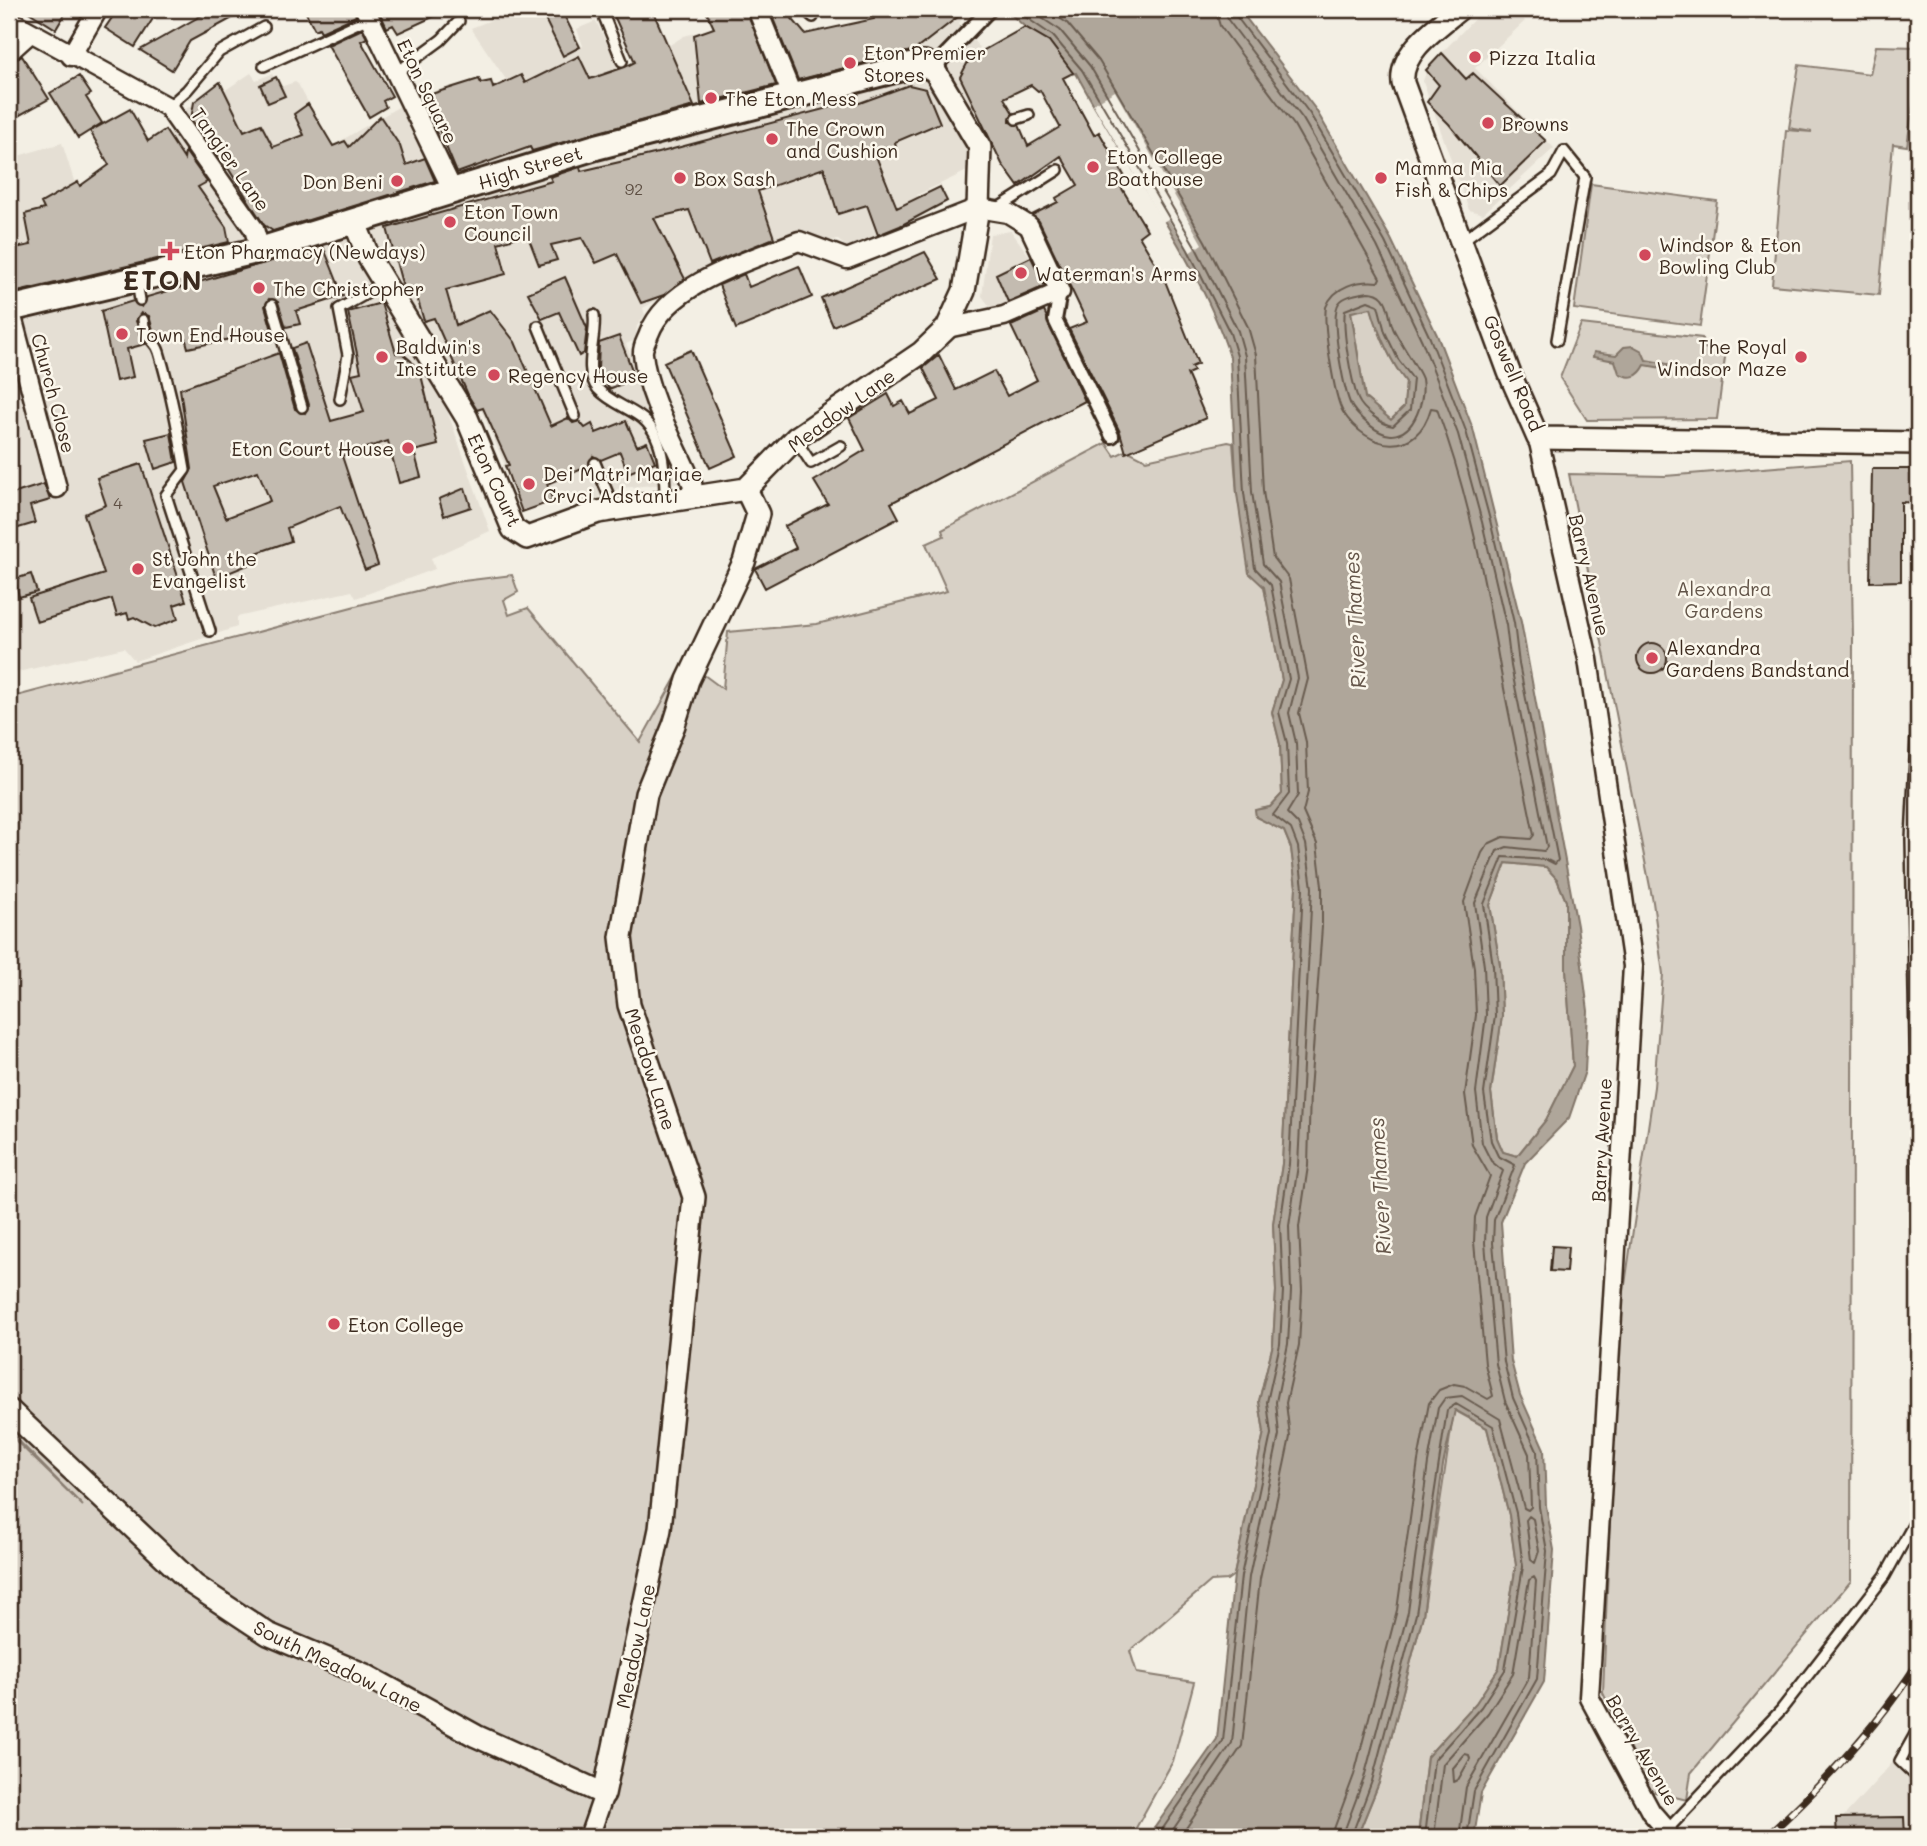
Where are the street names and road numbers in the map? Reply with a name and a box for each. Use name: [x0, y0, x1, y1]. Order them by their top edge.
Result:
street label: Eton Square: [392, 34, 464, 148]
street label: Tangier Lane: [186, 102, 276, 216]
street label: High Street: [475, 139, 585, 195]
street label: Goswell Road: [1478, 311, 1550, 435]
street label: Church Close: [26, 330, 82, 456]
street label: Meadow Lane: [782, 363, 900, 457]
street label: Eton Court: [462, 429, 528, 531]
street label: Barry Avenue: [1564, 512, 1616, 638]
street label: Meadow Lane: [619, 1005, 683, 1133]
street label: Barry Avenue: [1585, 1077, 1617, 1203]
street label: Meadow Lane: [610, 1581, 660, 1711]
street label: South Meadow Lane: [250, 1614, 426, 1718]
street label: Barry Avenue: [1601, 1690, 1685, 1810]

